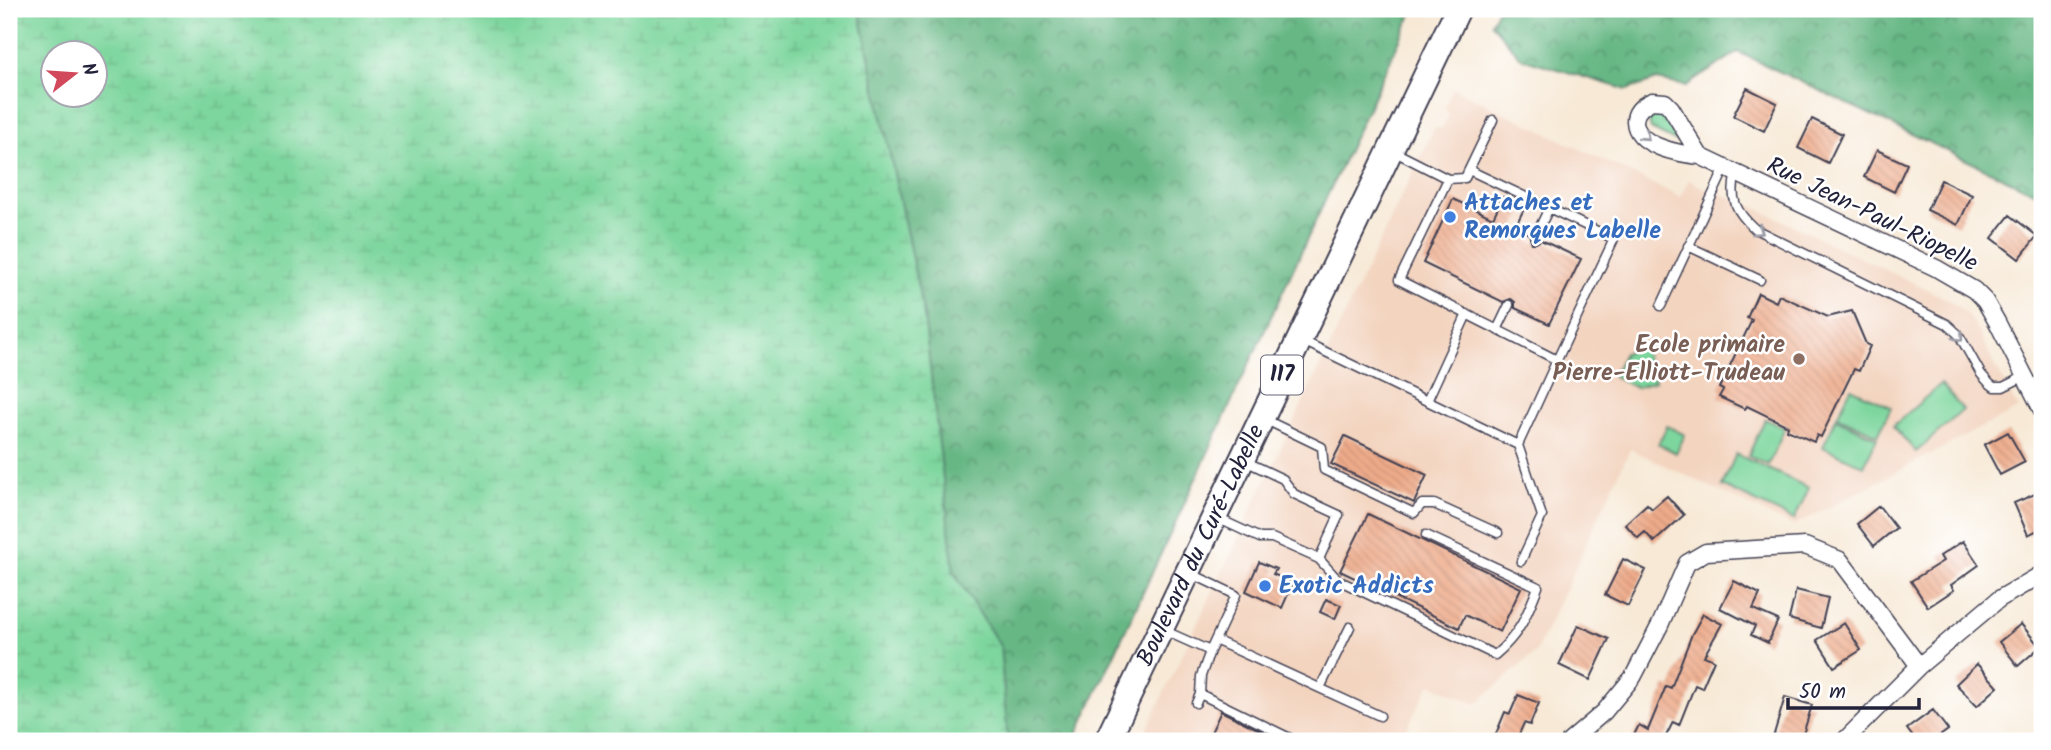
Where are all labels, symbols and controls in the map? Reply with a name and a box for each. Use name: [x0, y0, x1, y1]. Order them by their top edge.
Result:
north arrow: [38, 38, 108, 108]
text: N: [72, 59, 104, 80]
one-way arrow: [1637, 128, 1650, 140]
street label: Rue Jean-Paul-Riopelle: [1760, 147, 1985, 283]
place label: Attaches et Remorques Labelle: [1464, 184, 1661, 251]
marker: Attaches et Remorques Labelle: [1442, 209, 1458, 225]
one-way arrow: [1752, 222, 1765, 235]
place label: Ecole primaire Pierre-Elliott-Trudeau: [1553, 326, 1785, 393]
one-way arrow: [1950, 329, 1963, 342]
marker: Ecole primaire Pierre-Elliott-Trudeau: [1791, 351, 1807, 367]
road number: 117: [1261, 356, 1303, 394]
street label: Boulevard du Curé-Labelle: [1126, 418, 1276, 673]
place label: Exotic Addicts: [1279, 567, 1434, 606]
marker: Exotic Addicts: [1257, 578, 1273, 594]
scale bar: [1788, 666, 1920, 710]
text: 50 m: [1799, 676, 1846, 709]

